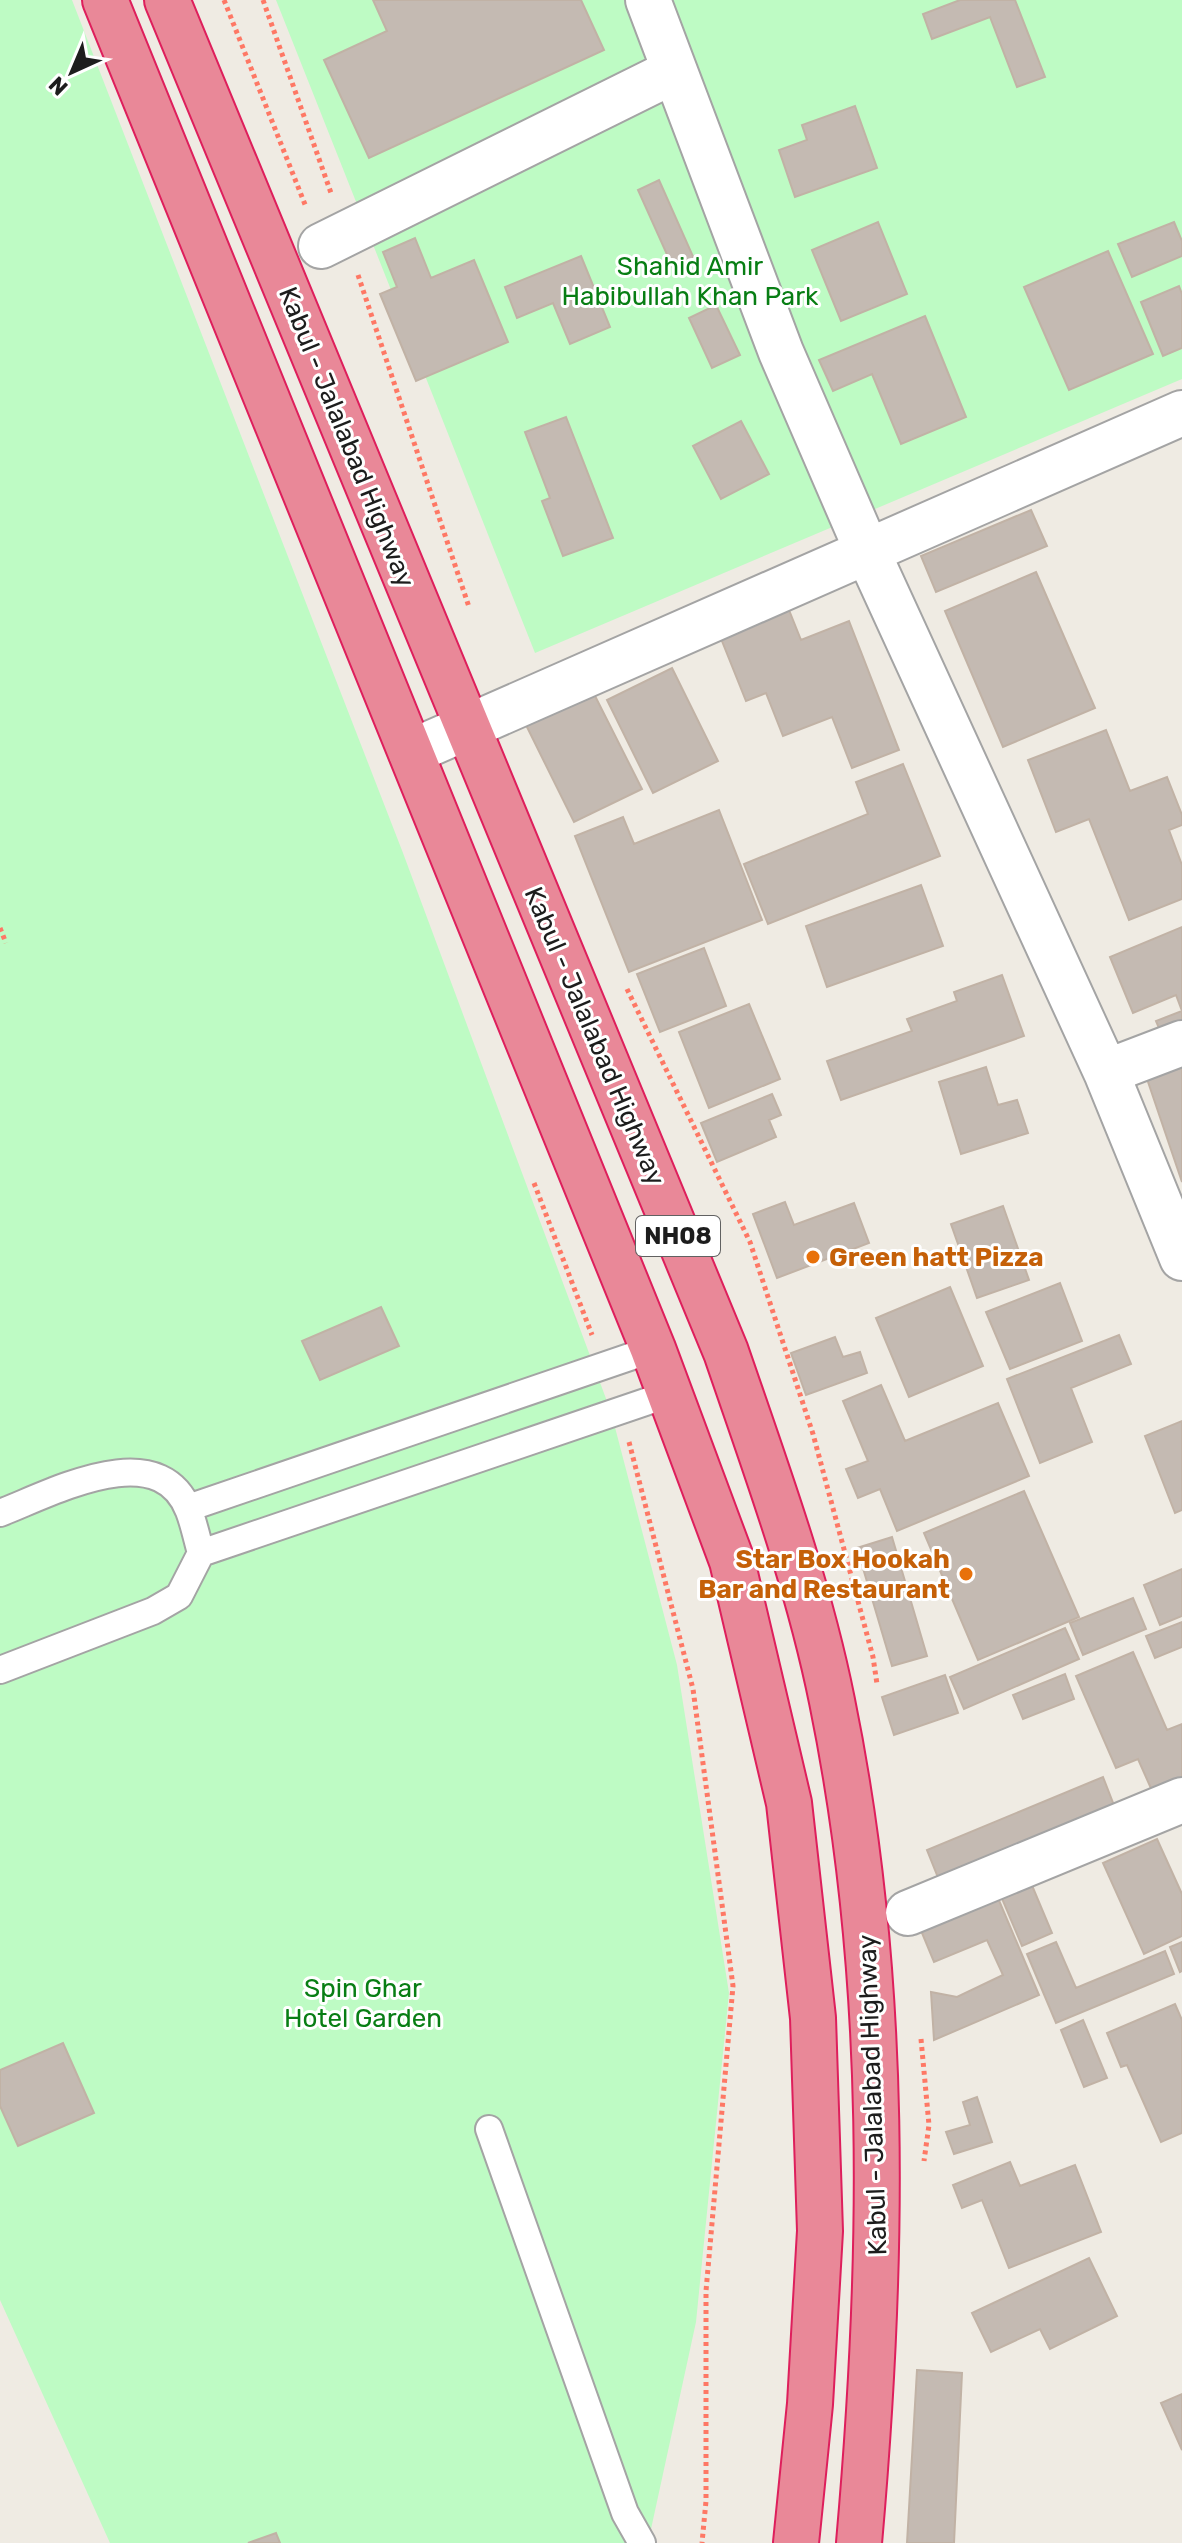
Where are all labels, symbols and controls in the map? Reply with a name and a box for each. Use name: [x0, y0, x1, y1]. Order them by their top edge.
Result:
north arrow: [32, 32, 112, 112]
text: N: [43, 71, 74, 101]
park label: Shahid Amir Habibullah Khan Park: [561, 251, 819, 312]
street label: Kabul - Jalalabad Highway: [272, 282, 421, 592]
street label: Kabul - Jalalabad Highway: [518, 882, 672, 1190]
road number: NH08: [636, 1216, 720, 1256]
place label: Green hatt Pizza: [829, 1242, 1044, 1273]
marker: Green hatt Pizza: [804, 1248, 822, 1266]
place label: Star Box Hookah Bar and Restaurant: [698, 1544, 950, 1605]
marker: Star Box Hookah Bar and Restaurant: [957, 1565, 975, 1583]
street label: Kabul - Jalalabad Highway: [851, 1934, 894, 2256]
park label: Spin Ghar Hotel Garden: [284, 1973, 442, 2034]

